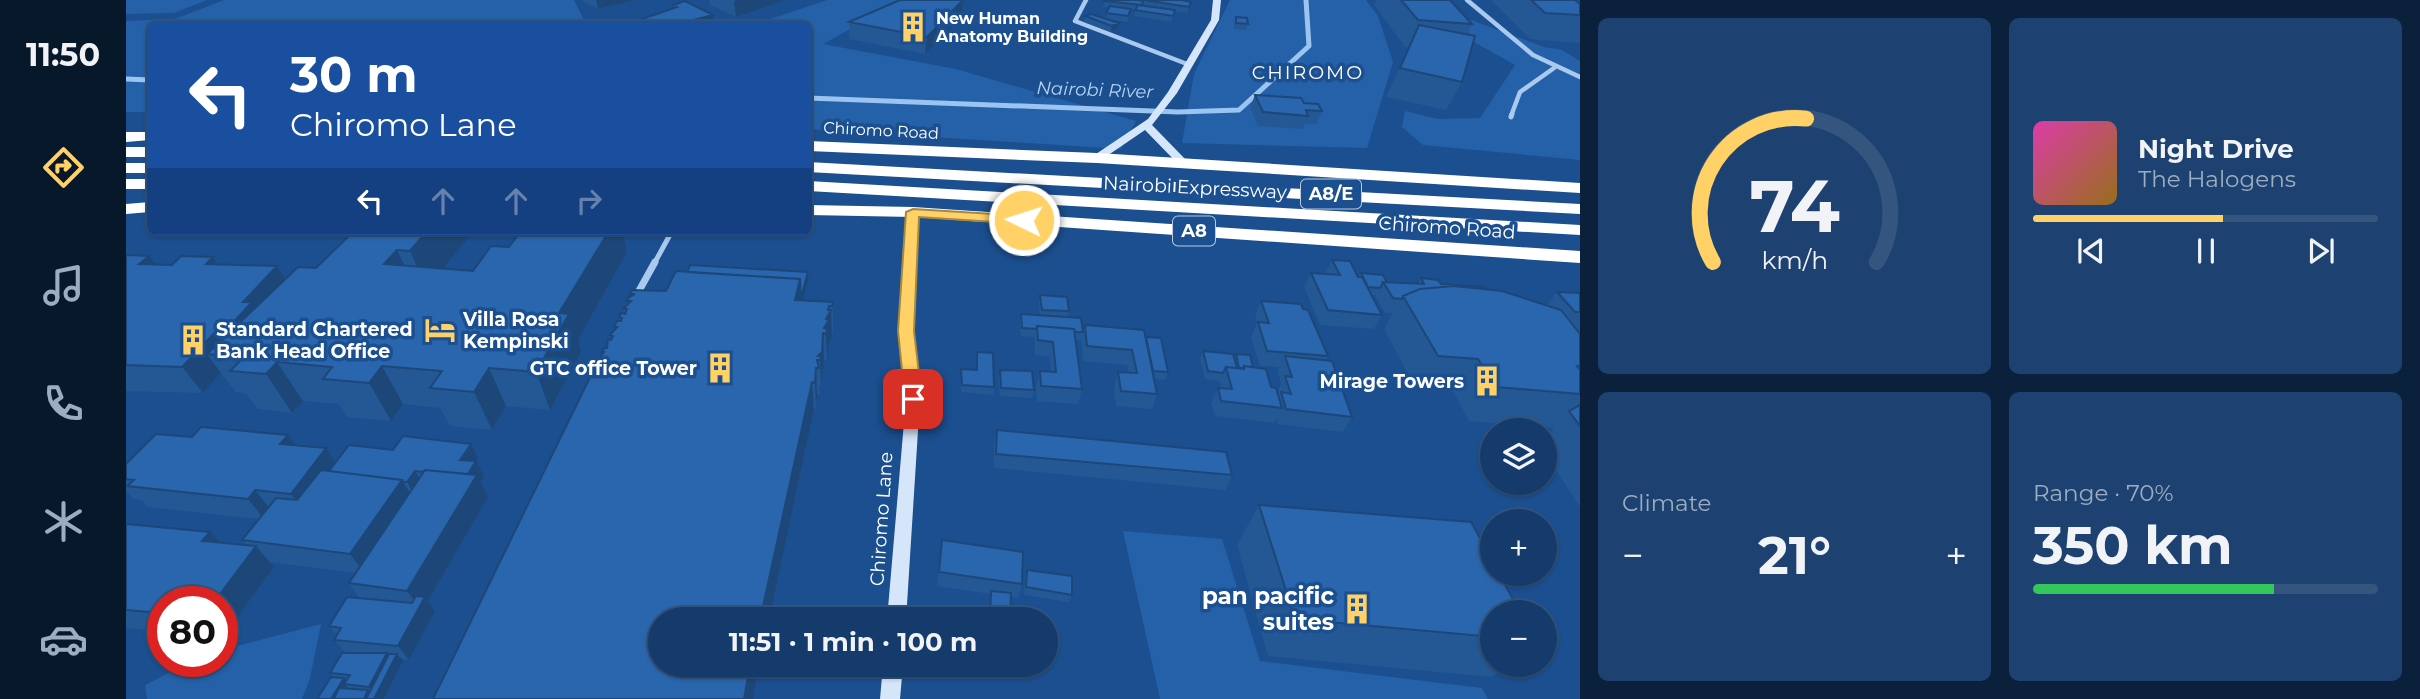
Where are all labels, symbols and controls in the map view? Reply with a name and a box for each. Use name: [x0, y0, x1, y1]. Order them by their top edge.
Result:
place label: New Human Anatomy Building: [935, 9, 1088, 46]
building icon: New Human Anatomy Building: [896, 10, 930, 44]
text: 11:50: [26, 35, 100, 74]
text: 30 m: [290, 45, 418, 104]
icon: left: [175, 49, 266, 140]
district label: CHIROMO: [1252, 61, 1364, 84]
water label: Nairobi River: [1036, 77, 1155, 103]
text: Chiromo Lane: [290, 105, 517, 144]
street label: Chiromo Road: [823, 118, 939, 143]
text: Night Drive: [2138, 133, 2294, 165]
icon: directions: [39, 143, 88, 192]
text: 74: [1749, 162, 1840, 250]
text: The Halogens: [2138, 165, 2296, 193]
street label: Nairobi Expressway: [1102, 171, 1288, 204]
road number: A8/E: [1301, 180, 1361, 209]
icon: left: [351, 182, 389, 220]
icon: ahead: [424, 182, 462, 220]
icon: ahead: [497, 182, 535, 220]
icon: right: [570, 182, 608, 220]
position arrow: [987, 183, 1061, 257]
street label: Chiromo Road: [1378, 211, 1516, 244]
road number: A8: [1173, 216, 1215, 246]
icon: previous: [2072, 232, 2110, 270]
icon: pause: [2187, 232, 2225, 270]
icon: next: [2302, 232, 2340, 270]
text: km/h: [1761, 245, 1828, 275]
icon: music: [39, 261, 88, 310]
place label: Villa Rosa Kempinski: [462, 308, 569, 353]
hotel icon: Villa Rosa Kempinski: [423, 313, 457, 347]
place label: Standard Chartered Bank Head Office: [216, 318, 413, 363]
building icon: Standard Chartered Bank Head Office: [176, 323, 210, 357]
building icon: GTC office Tower: [703, 351, 737, 385]
place label: GTC office Tower: [530, 357, 697, 380]
building icon: Mirage Towers: [1470, 364, 1504, 398]
pin: [883, 369, 943, 429]
place label: Mirage Towers: [1320, 370, 1464, 393]
icon: phone: [39, 379, 88, 428]
icon: arrive: [894, 380, 932, 418]
map controls: [1480, 418, 1557, 677]
button: layers: [1480, 418, 1557, 495]
street label: Chiromo Lane: [865, 451, 898, 587]
text: Range · 70%: [2033, 479, 2174, 507]
text: Climate: [1622, 489, 1711, 517]
icon: climate: [39, 497, 88, 546]
button: +: [1480, 509, 1557, 586]
text: 350 km: [2033, 514, 2233, 577]
text: 21°: [1758, 524, 1831, 587]
text: −: [1622, 532, 1644, 579]
text: +: [1945, 532, 1967, 579]
place label: pan pacific suites: [1202, 582, 1334, 636]
speed limit sign: 80: [147, 586, 238, 677]
building icon: pan pacific suites: [1340, 592, 1374, 626]
button: −: [1480, 600, 1557, 677]
icon: car: [39, 615, 88, 664]
text: 11:51 · 1 min · 100 m: [729, 626, 977, 658]

